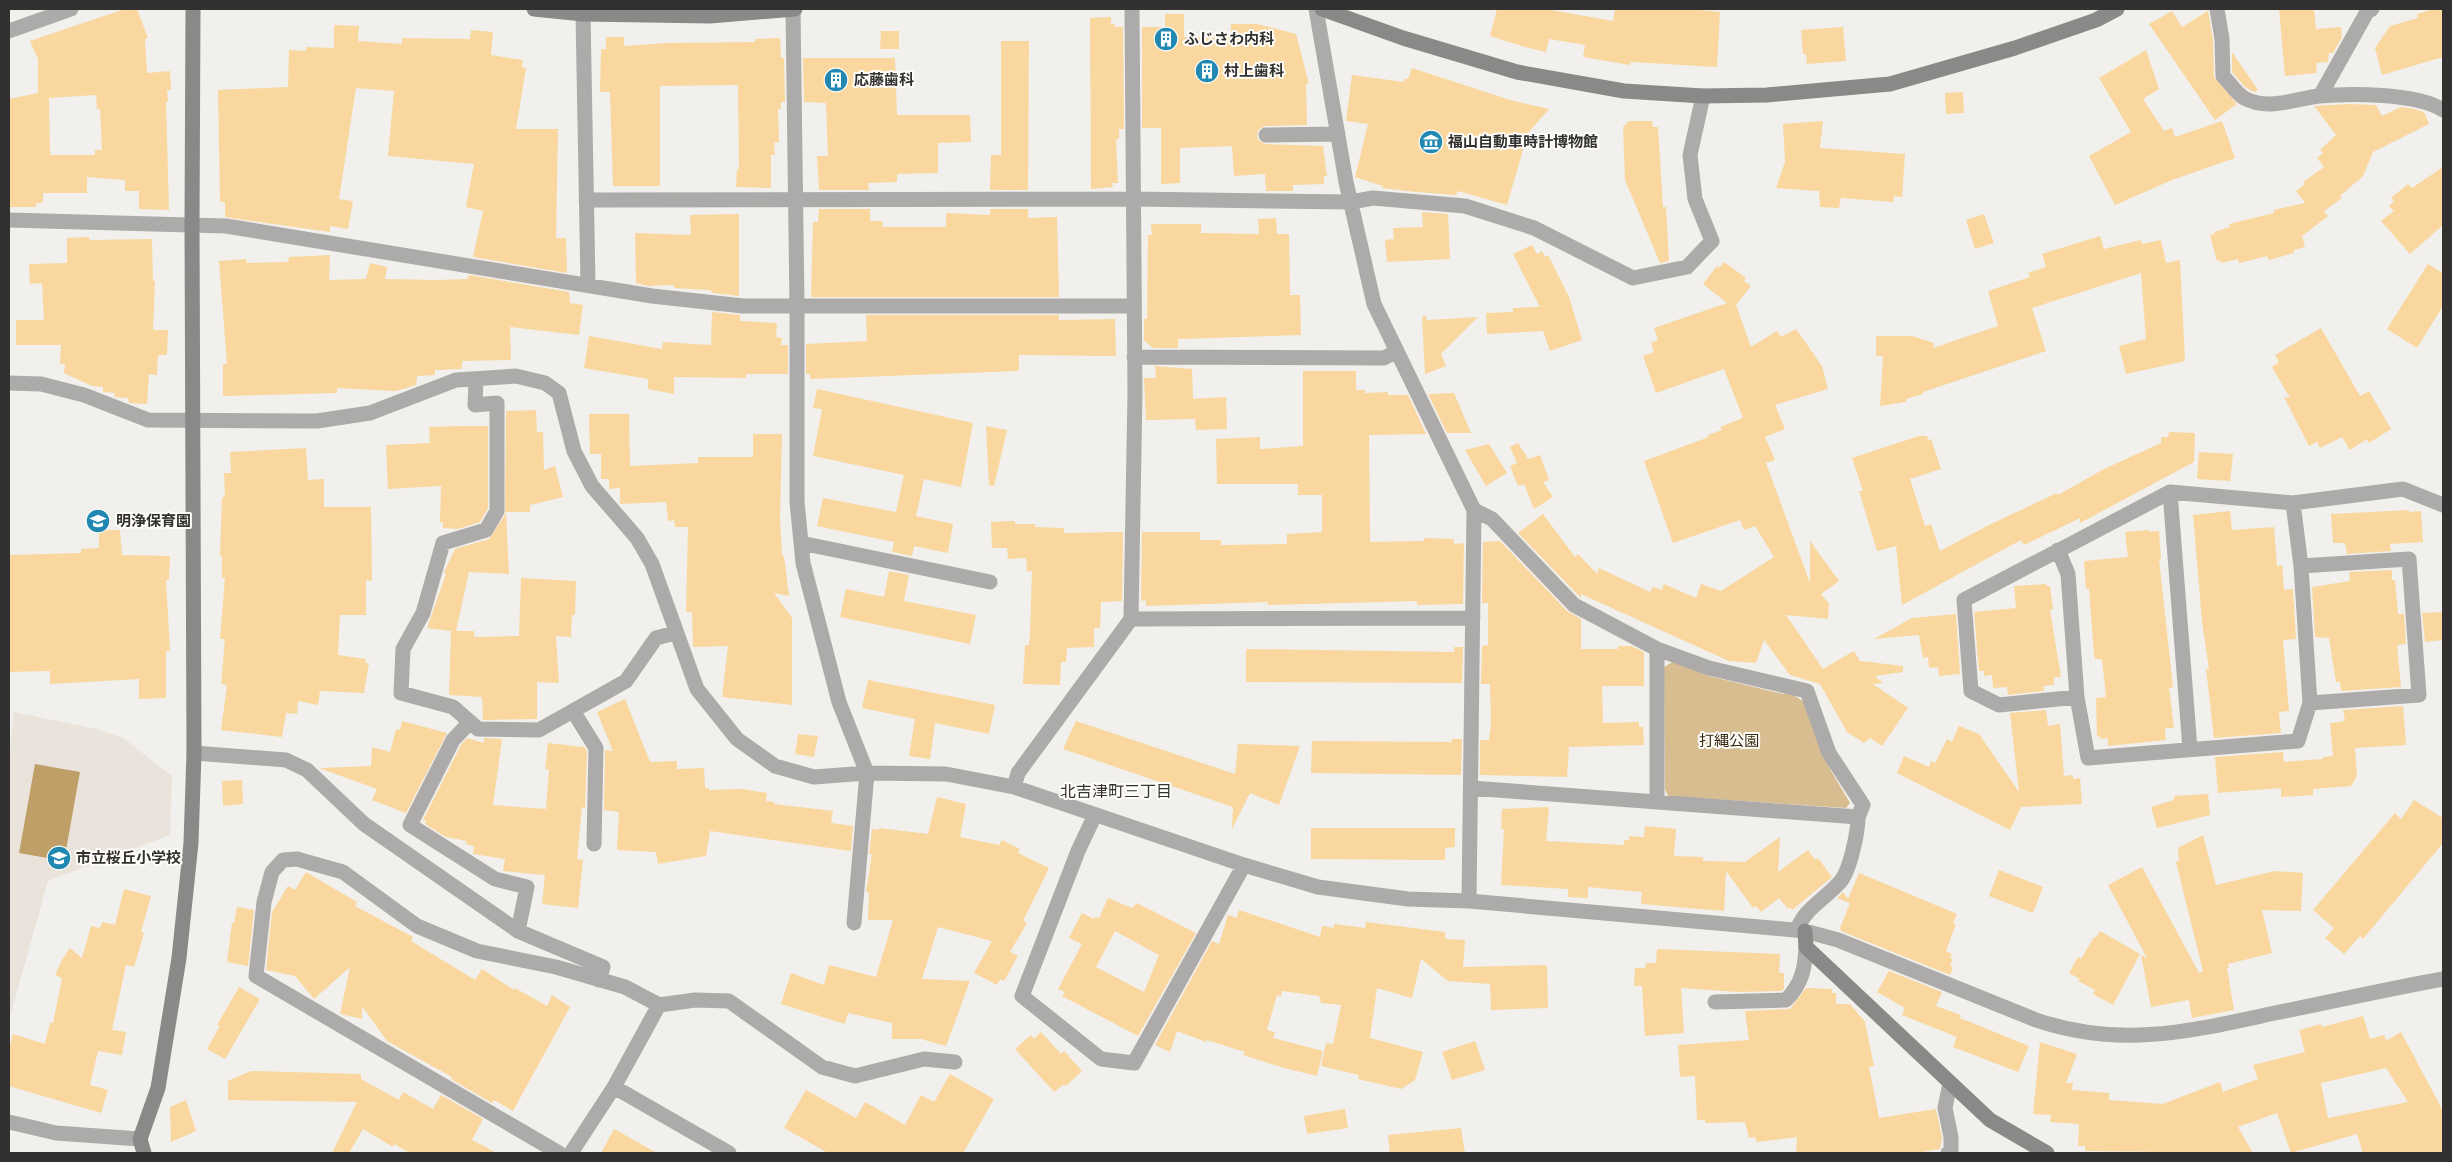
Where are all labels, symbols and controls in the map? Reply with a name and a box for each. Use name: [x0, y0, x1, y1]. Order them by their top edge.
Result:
building icon: ふじさわ内科: [1153, 26, 1179, 52]
place label: ふじさわ内科: [1184, 29, 1274, 48]
building icon: 村上歯科: [1194, 58, 1220, 84]
place label: 村上歯科: [1224, 61, 1284, 80]
building icon: 応藤歯科: [823, 67, 849, 93]
place label: 応藤歯科: [854, 70, 914, 89]
museum icon: 福山自動車時計博物館: [1418, 129, 1444, 155]
place label: 福山自動車時計博物館: [1447, 132, 1598, 151]
school or university icon: 明浄保育園: [85, 508, 111, 534]
place label: 明浄保育園: [116, 511, 191, 530]
park label: 打縄公園: [1699, 731, 1759, 750]
district label: 北吉津町三丁目: [1060, 781, 1172, 801]
school or university icon: 市立桜丘小学校: [46, 845, 72, 871]
place label: 市立桜丘小学校: [76, 848, 181, 867]

